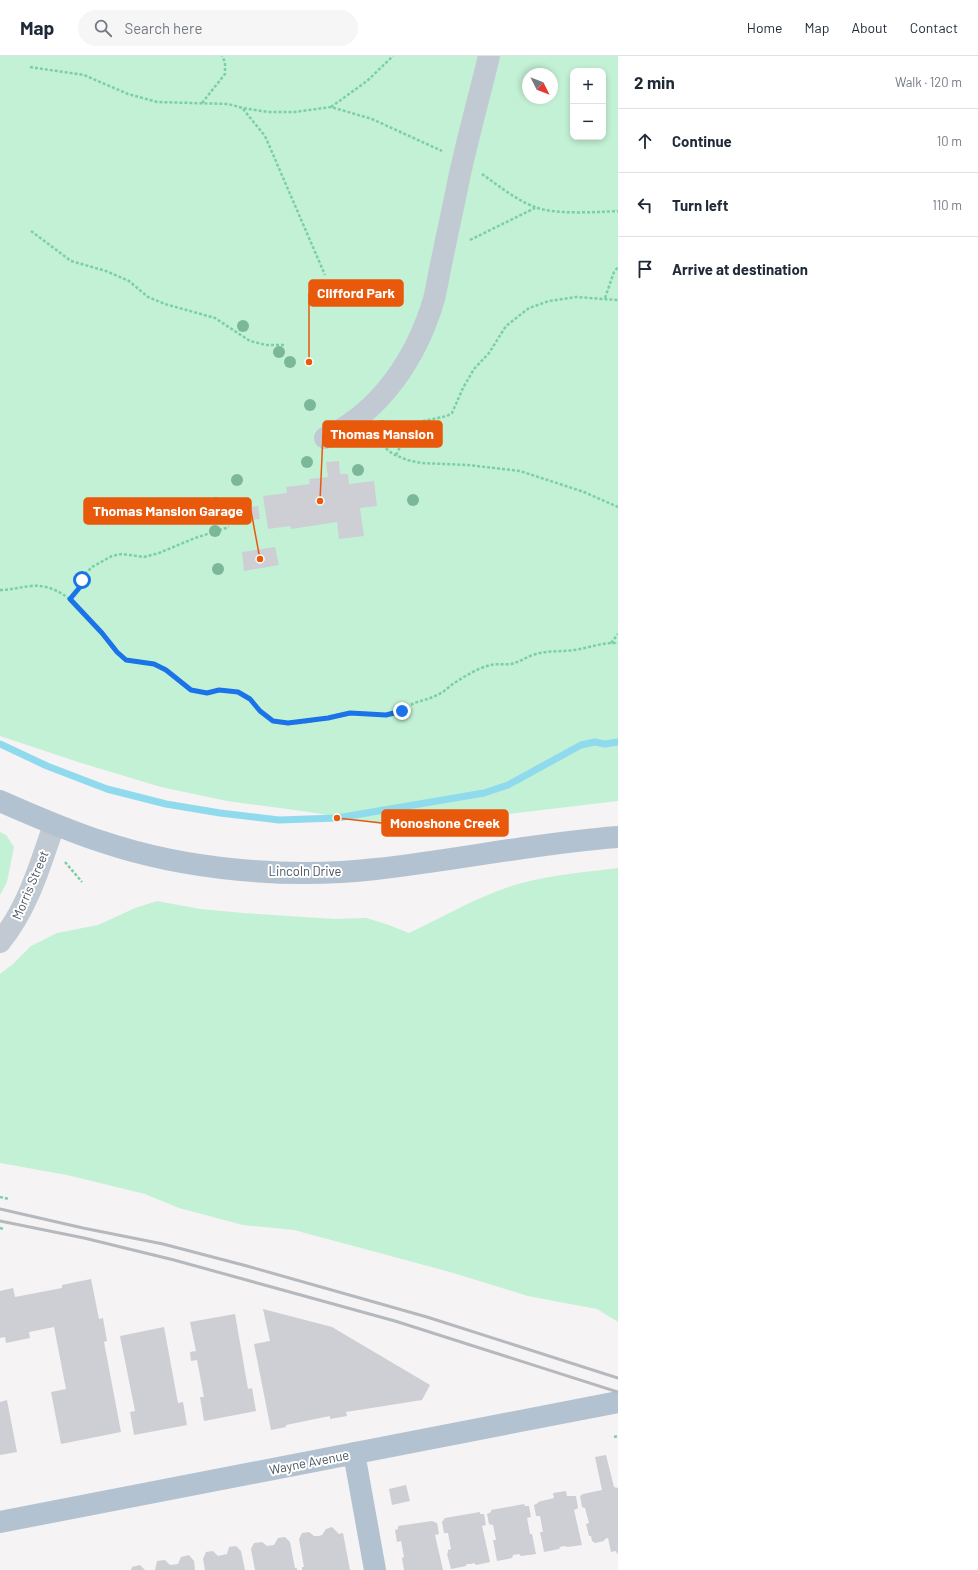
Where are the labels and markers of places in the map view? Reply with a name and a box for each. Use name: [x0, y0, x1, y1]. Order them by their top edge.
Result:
callout: Clifford Park: [309, 280, 403, 306]
callout: Thomas Mansion: [323, 421, 442, 447]
callout: Thomas Mansion Garage: [84, 498, 251, 524]
callout: Monoshone Creek: [382, 810, 508, 836]

